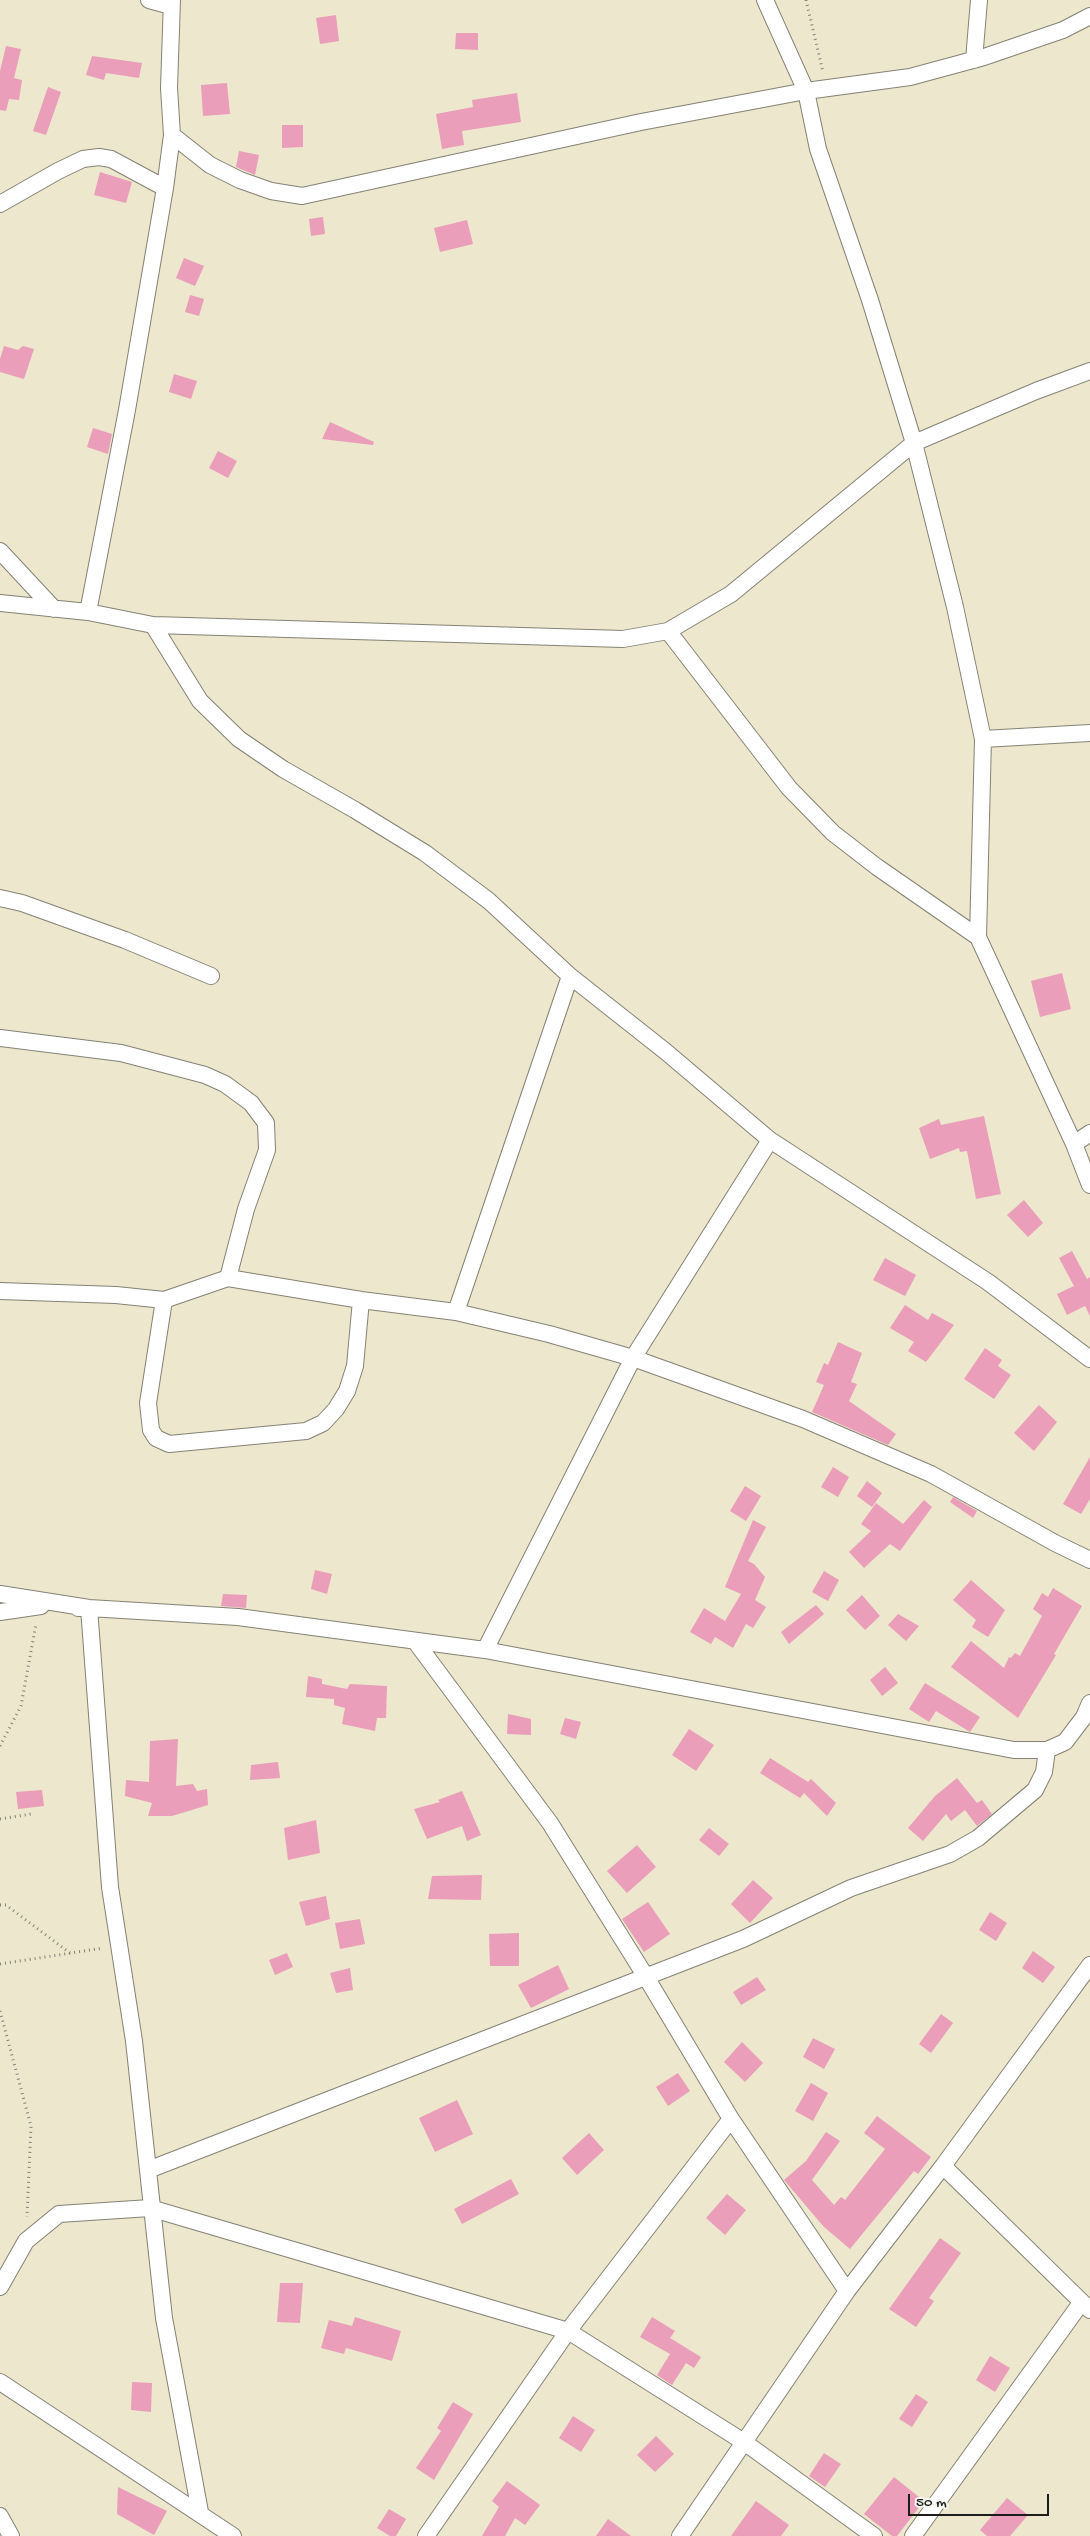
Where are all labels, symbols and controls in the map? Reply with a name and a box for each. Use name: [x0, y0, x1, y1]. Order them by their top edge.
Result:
scale bar: [910, 2484, 1051, 2516]
text: 50 m: [916, 2494, 947, 2512]

